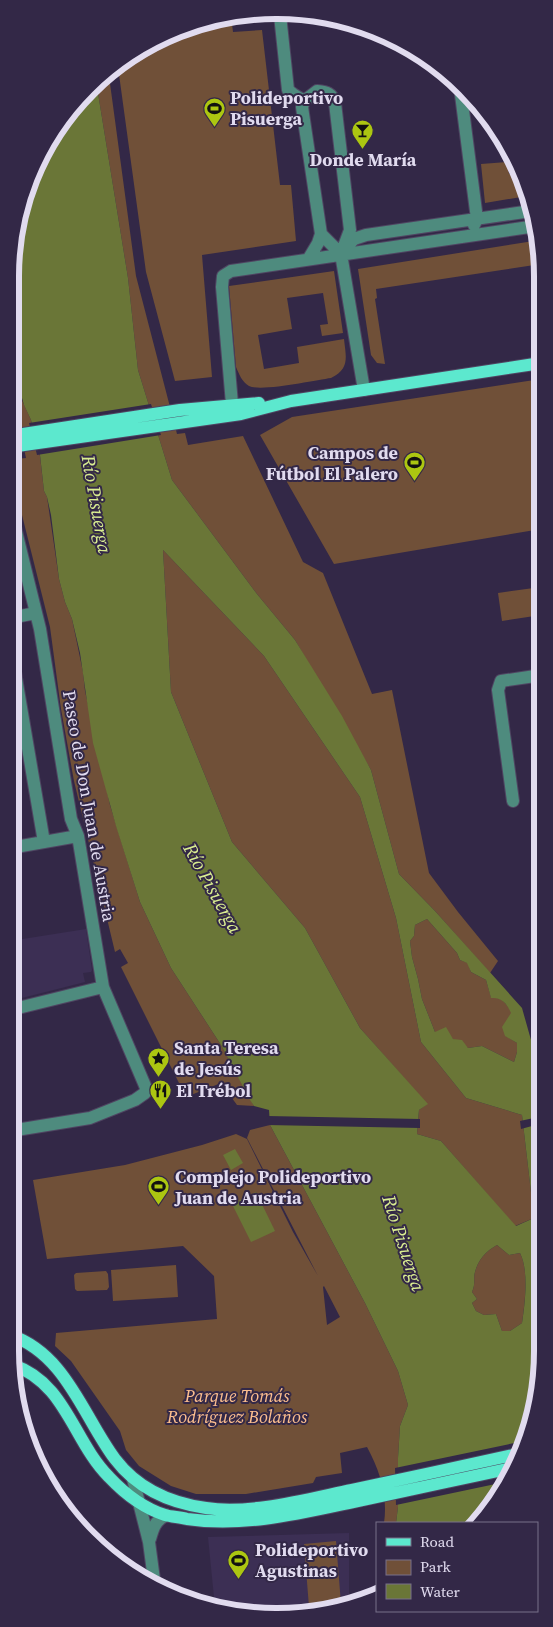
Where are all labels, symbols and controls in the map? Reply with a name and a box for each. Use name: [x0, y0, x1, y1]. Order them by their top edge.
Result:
place label: Polideportivo Pisuerga: [230, 85, 343, 131]
sports icon: Polideportivo Pisuerga: [202, 96, 226, 127]
bar icon: Donde María: [351, 118, 375, 149]
place label: Donde María: [310, 147, 417, 172]
place label: Campos de Fútbol El Palero: [266, 440, 398, 486]
sports icon: Campos de Fútbol El Palero: [402, 451, 426, 482]
water label: Río Pisuerga: [75, 452, 118, 555]
street label: Paseo de Don Juan de Austria: [57, 688, 122, 924]
water label: Río Pisuerga: [177, 837, 249, 938]
place label: Santa Teresa de Jesús: [174, 1035, 279, 1081]
place icon: Santa Teresa de Jesús: [146, 1046, 170, 1077]
place label: El Trébol: [176, 1078, 251, 1103]
restaurant icon: El Trébol: [148, 1079, 172, 1110]
place label: Complejo Polideportivo Juan de Austria: [174, 1164, 371, 1210]
sports icon: Complejo Polideportivo Juan de Austria: [147, 1175, 171, 1206]
water label: Río Pisuerga: [376, 1191, 432, 1294]
park label: Parque Tomás Rodríguez Bolaños: [166, 1383, 308, 1429]
legend: [376, 1522, 538, 1612]
text: Road: [420, 1531, 454, 1552]
place label: Polideportivo Agustinas: [255, 1537, 368, 1583]
sports icon: Polideportivo Agustinas: [227, 1548, 251, 1579]
text: Park: [420, 1556, 452, 1577]
text: Water: [420, 1581, 461, 1602]

